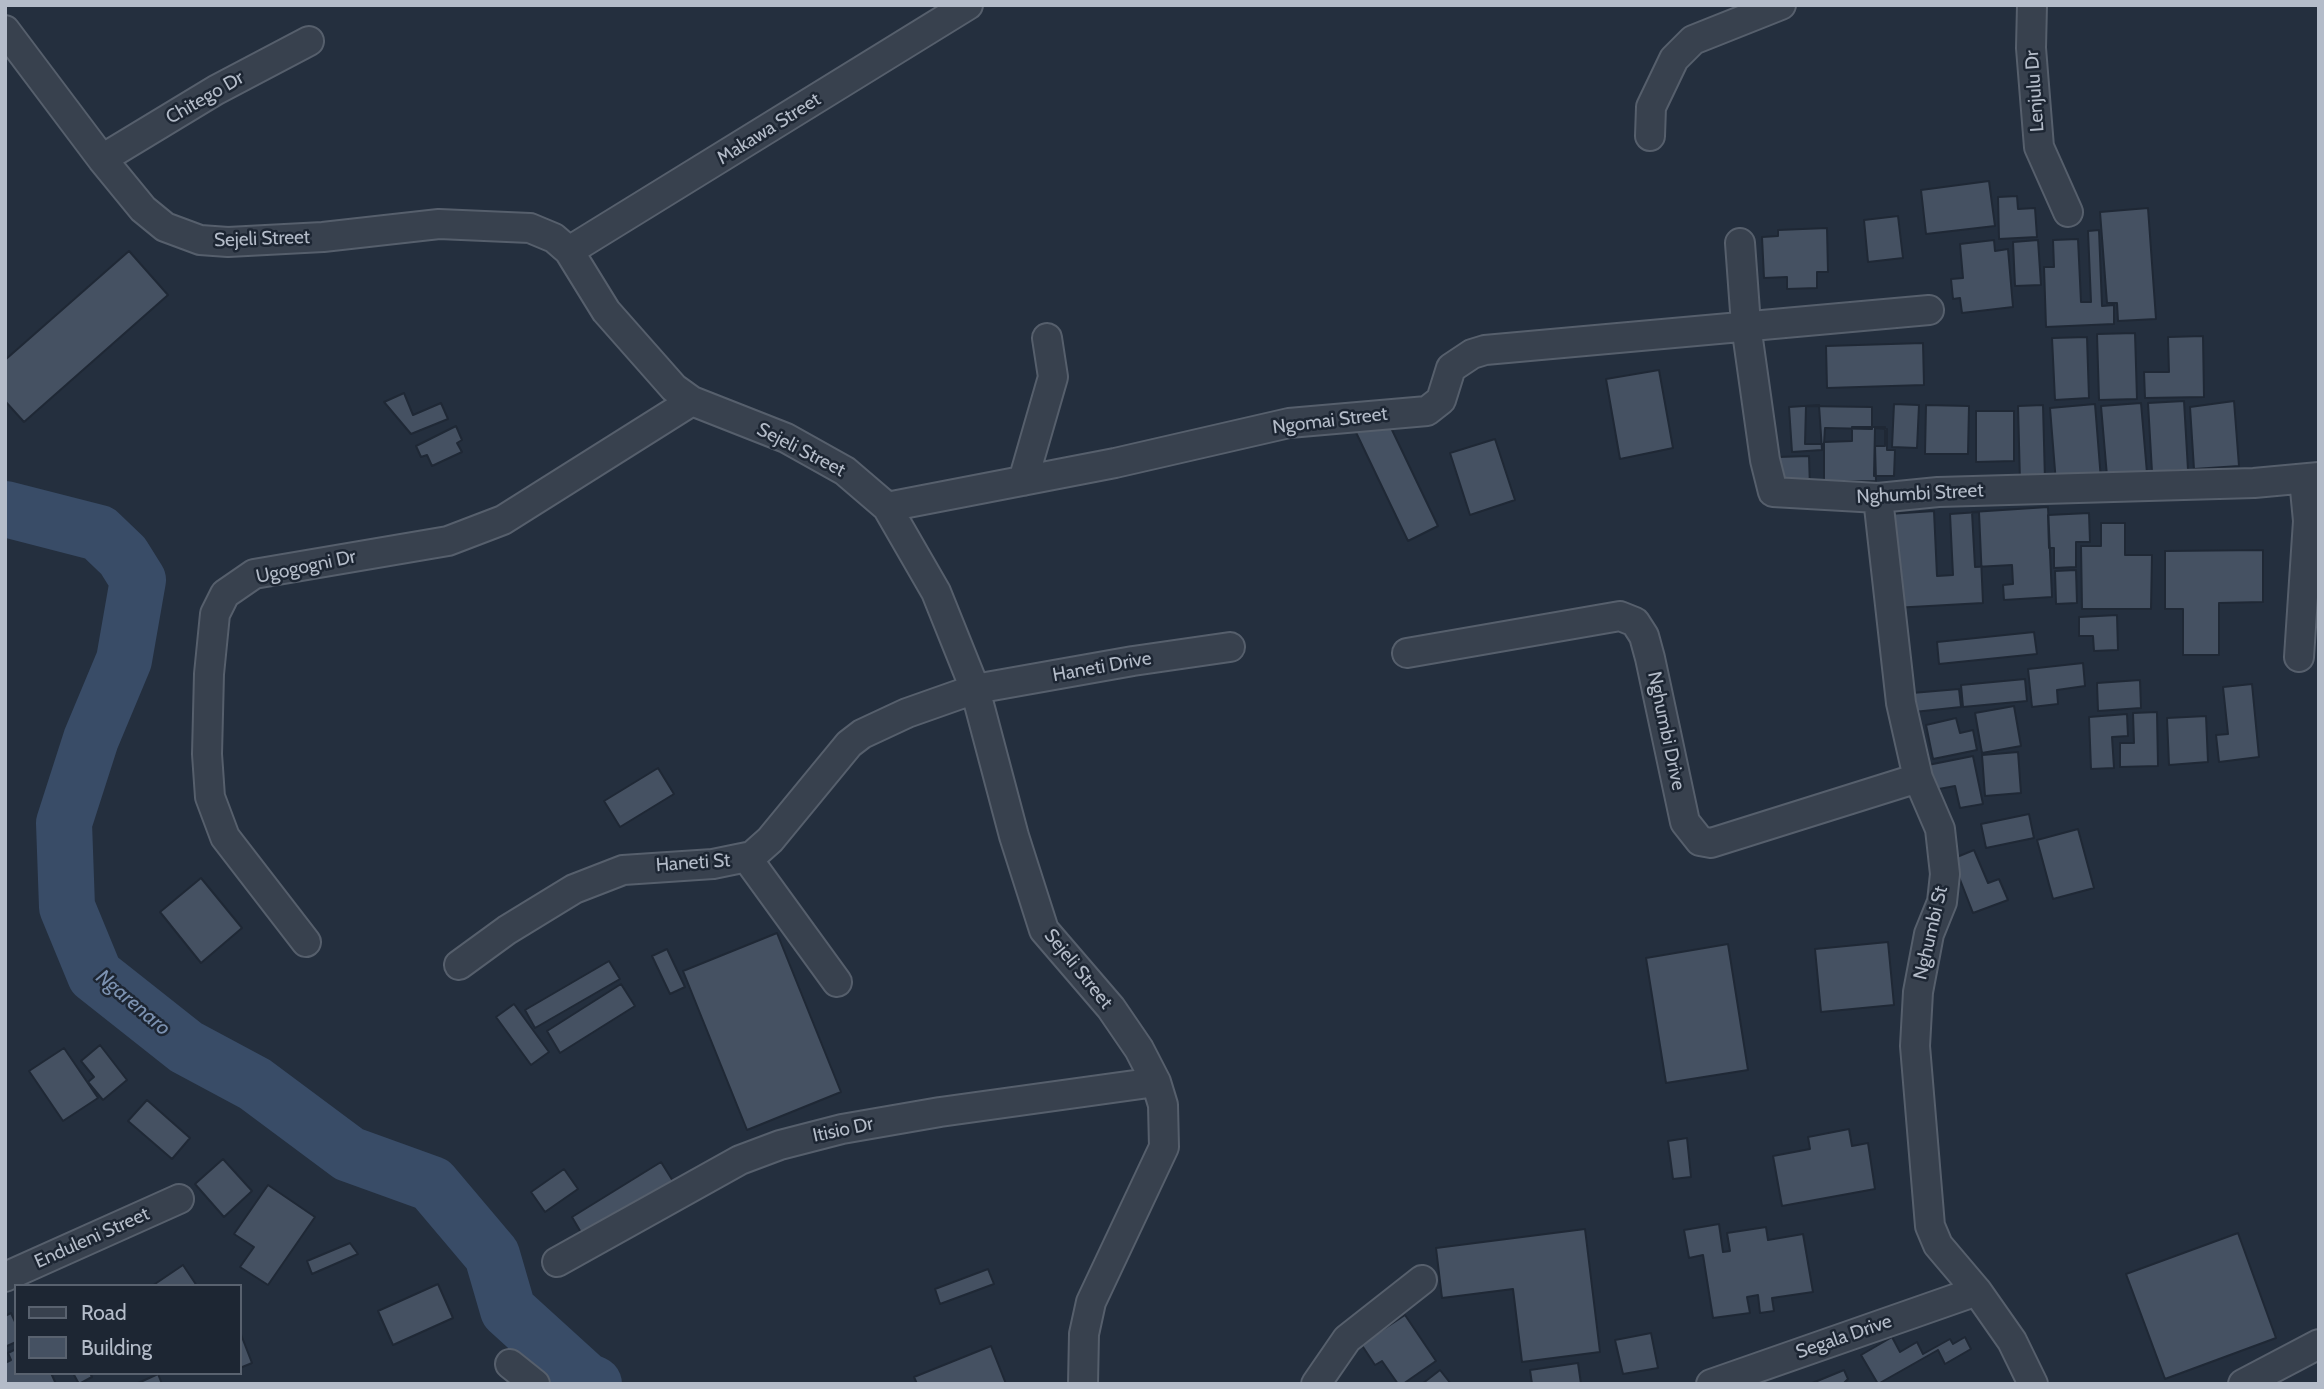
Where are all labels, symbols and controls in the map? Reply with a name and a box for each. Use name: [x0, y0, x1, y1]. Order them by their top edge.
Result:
street label: Lenjulu Dr: [2021, 49, 2049, 133]
street label: Chitego Dr: [162, 67, 248, 129]
street label: Makawa Street: [713, 88, 825, 170]
street label: Sejeli Street: [214, 226, 310, 252]
street label: Ngomai Street: [1271, 403, 1389, 439]
street label: Sejeli Street: [753, 418, 849, 482]
street label: Nghumbi Street: [1856, 479, 1984, 509]
street label: Ugogogni Dr: [254, 545, 358, 589]
street label: Haneti Drive: [1051, 647, 1153, 687]
street label: Nghumbi Drive: [1642, 669, 1690, 793]
street label: Haneti St: [655, 849, 731, 877]
street label: Nghumbi St: [1909, 884, 1953, 982]
street label: Sejeli Street: [1039, 924, 1117, 1014]
water label: Ngarenaro: [91, 965, 175, 1041]
street label: Itisio Dr: [811, 1112, 875, 1148]
street label: Enduleni Street: [31, 1203, 153, 1273]
legend: [14, 1284, 242, 1375]
text: Road: [81, 1300, 127, 1325]
street label: Segala Drive: [1793, 1310, 1895, 1364]
text: Building: [81, 1335, 152, 1360]

